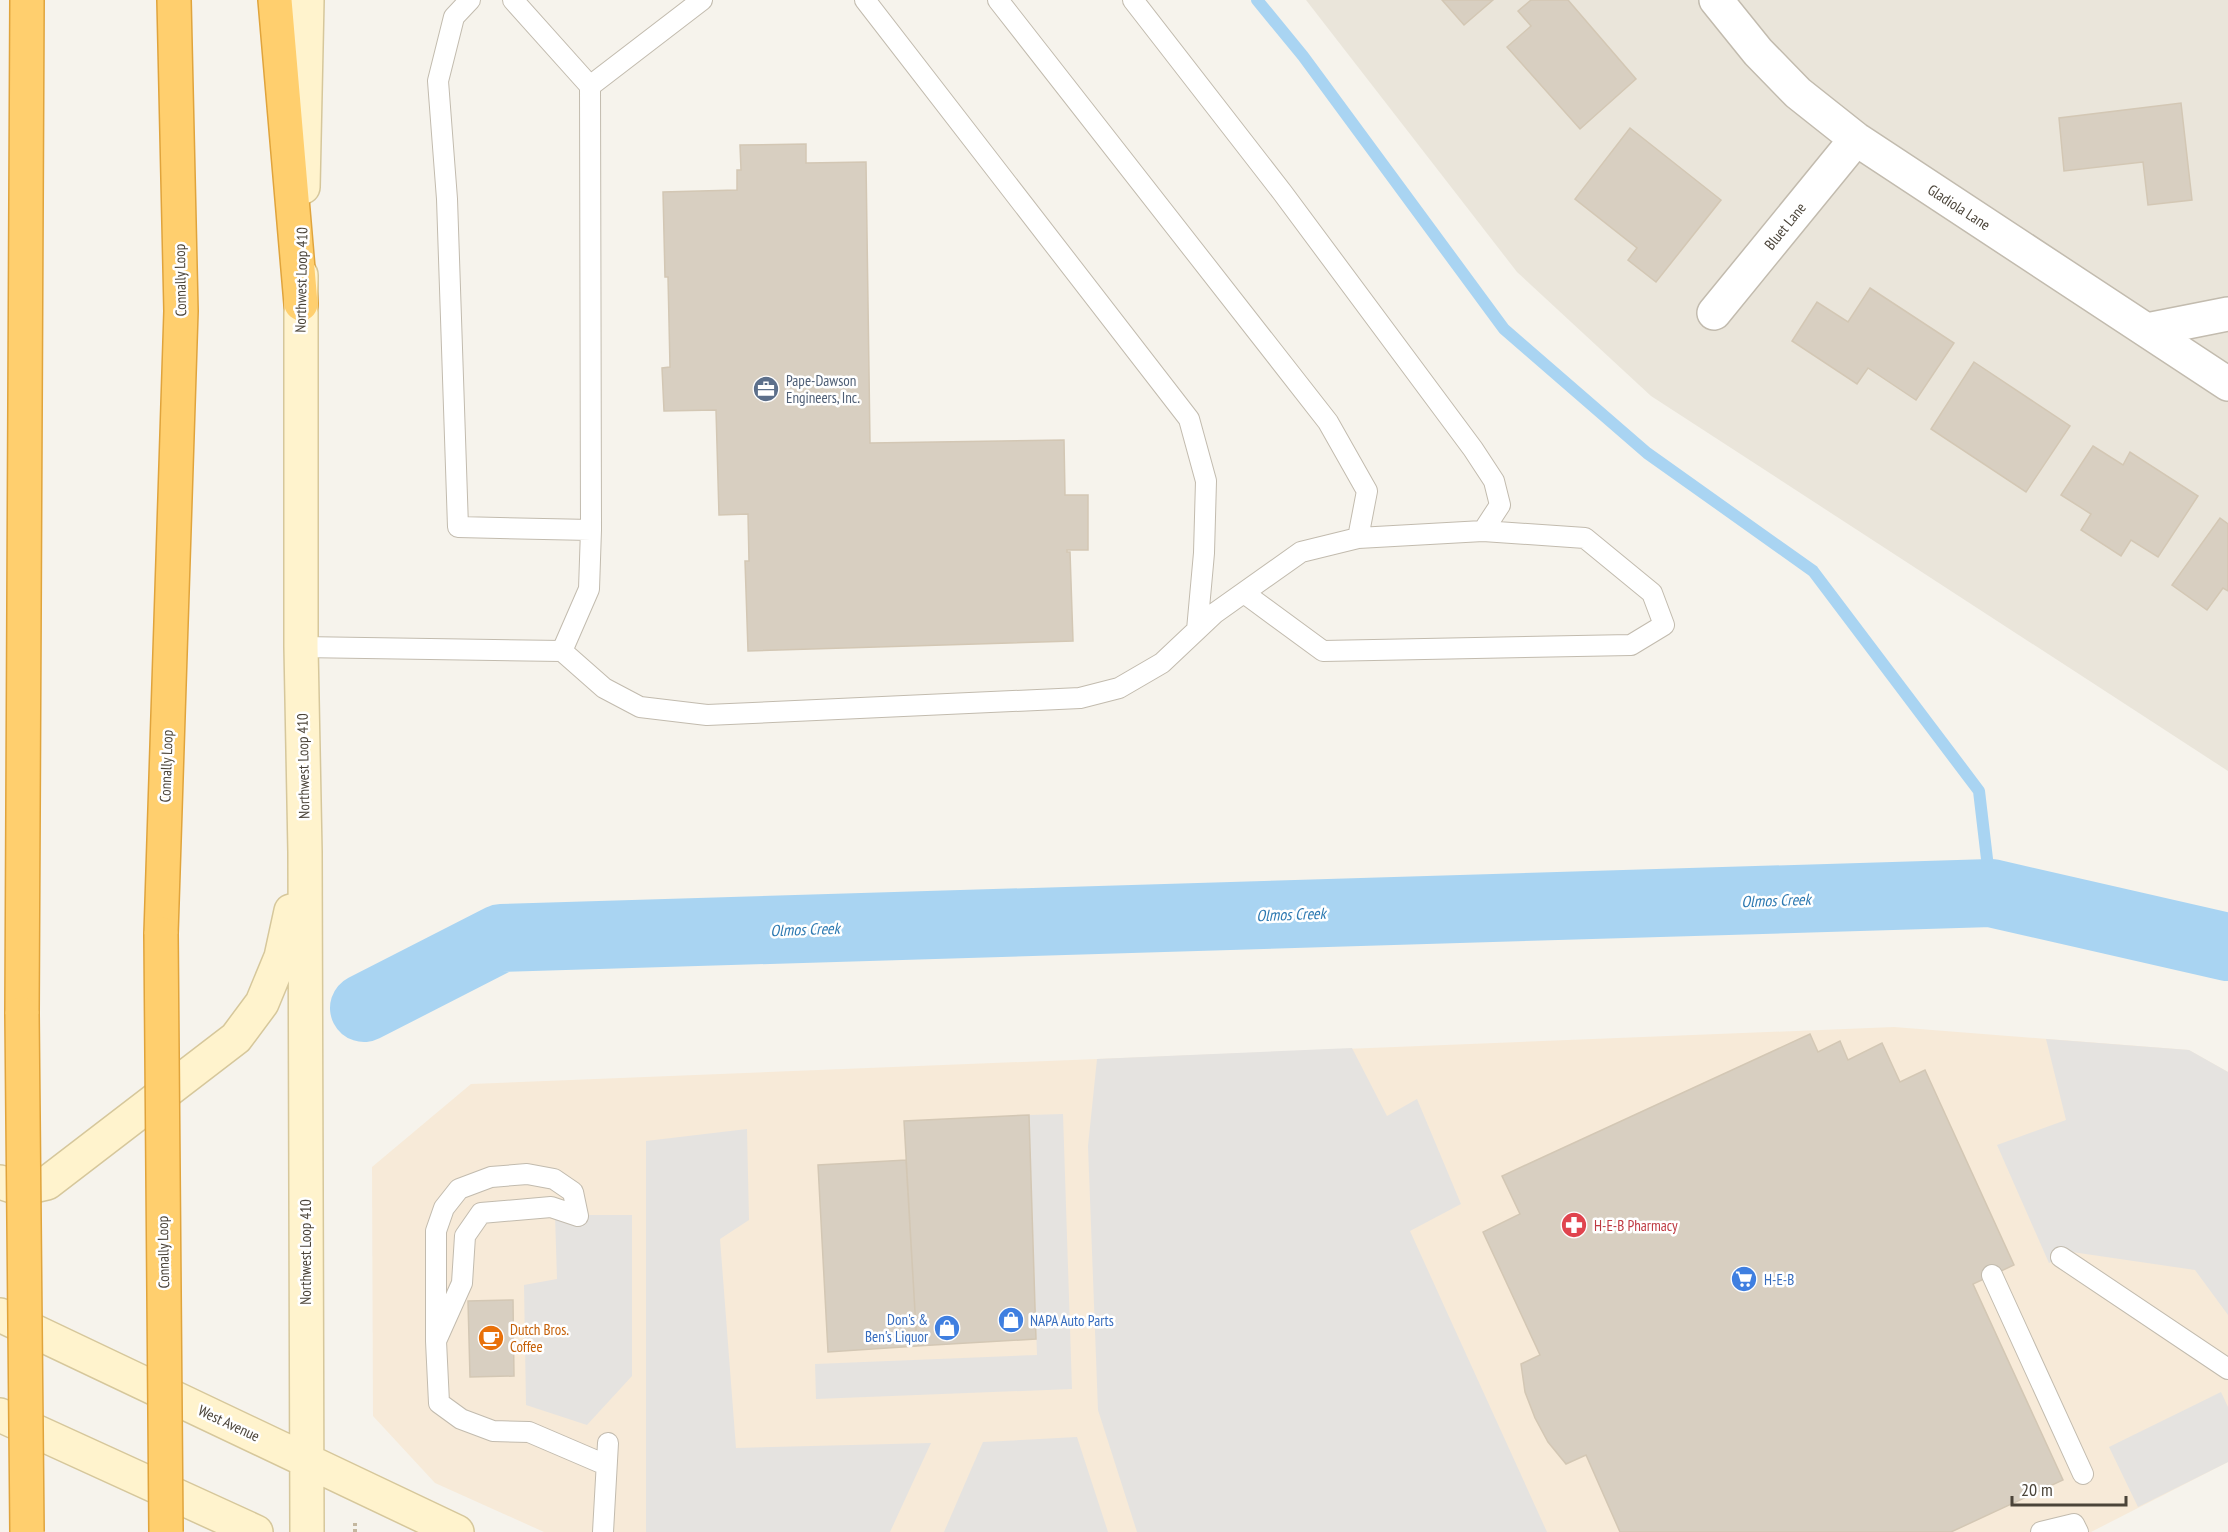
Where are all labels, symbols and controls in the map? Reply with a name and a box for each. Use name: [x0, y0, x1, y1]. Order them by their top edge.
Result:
street label: Gladiola Lane: [1924, 180, 1994, 234]
street label: Bluet Lane: [1760, 199, 1810, 253]
street label: Northwest Loop 410: [291, 227, 311, 333]
street label: Connally Loop: [170, 244, 190, 316]
place label: Pape-Dawson Engineers, Inc.: [786, 371, 860, 407]
office icon: Pape-Dawson Engineers, Inc.: [751, 374, 781, 404]
street label: Northwest Loop 410: [293, 713, 313, 819]
street label: Connally Loop: [155, 729, 177, 803]
water label: Olmos Creek: [1741, 889, 1813, 911]
water label: Olmos Creek: [1256, 903, 1328, 925]
water label: Olmos Creek: [770, 918, 842, 940]
street label: Northwest Loop 410: [296, 1199, 315, 1305]
pharmacy icon: H-E-B Pharmacy: [1559, 1210, 1589, 1240]
street label: Connally Loop: [153, 1216, 173, 1288]
place label: H-E-B Pharmacy: [1594, 1216, 1678, 1235]
supermarket icon: H-E-B: [1729, 1264, 1759, 1294]
place label: H-E-B: [1764, 1270, 1794, 1289]
shop icon: NAPA Auto Parts: [996, 1305, 1026, 1335]
place label: Don's & Ben's Liquor: [865, 1310, 929, 1346]
place label: NAPA Auto Parts: [1030, 1311, 1114, 1330]
shop icon: Don's & Ben's Liquor: [932, 1313, 962, 1343]
place label: Dutch Bros. Coffee: [510, 1320, 569, 1356]
cafe icon: Dutch Bros. Coffee: [476, 1323, 506, 1353]
street label: West Avenue: [195, 1401, 263, 1445]
scale bar: [2012, 1469, 2126, 1507]
text: 20 m: [2021, 1478, 2053, 1501]

